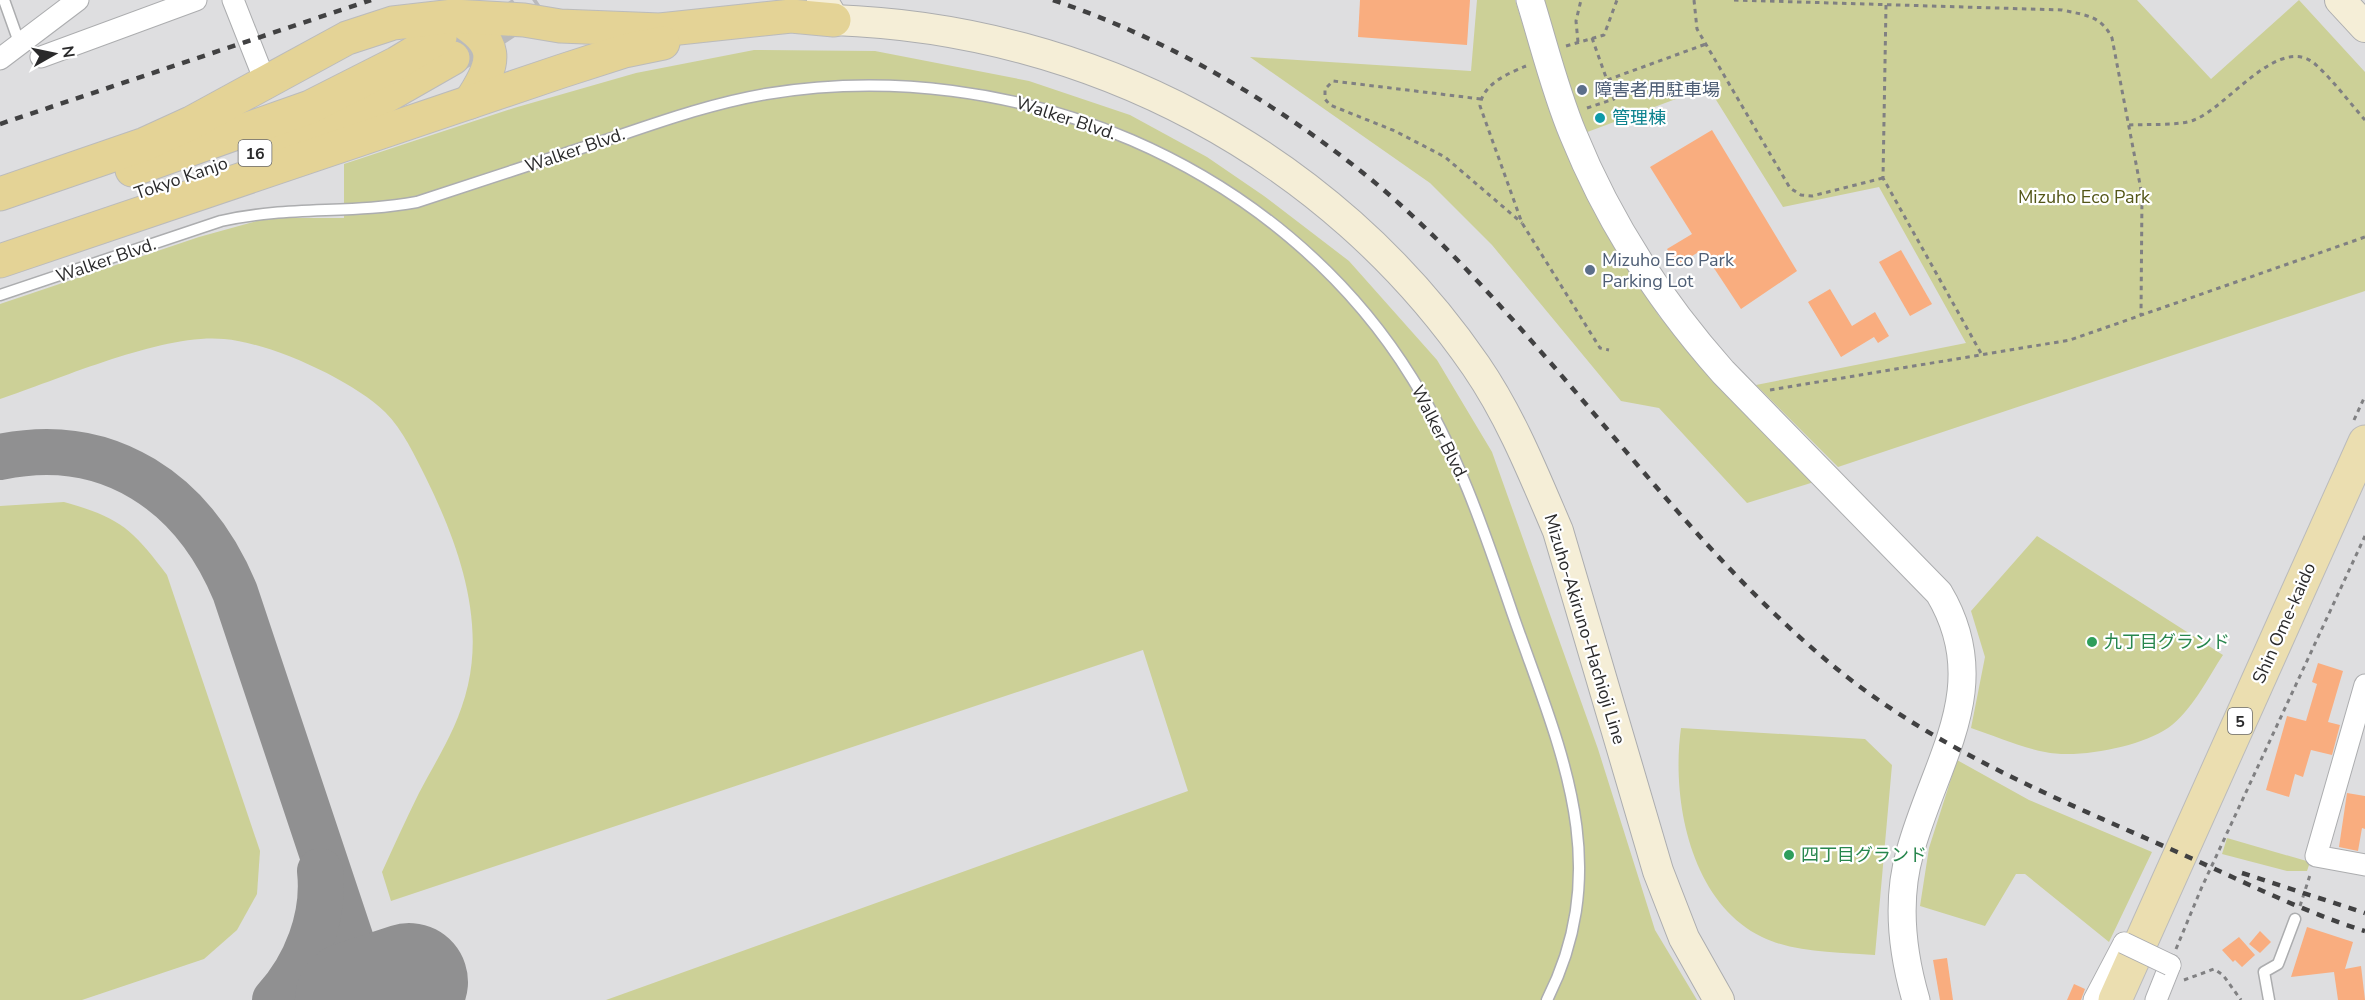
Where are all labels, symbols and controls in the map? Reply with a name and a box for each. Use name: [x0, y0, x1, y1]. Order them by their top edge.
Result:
north arrow: [24, 24, 84, 84]
text: N: [56, 44, 80, 59]
place label: 障害者用駐車場: [1594, 78, 1720, 102]
marker: 障害者用駐車場: [1575, 83, 1589, 97]
street label: Walker Blvd.: [1013, 91, 1119, 145]
place label: 管理棟: [1612, 106, 1666, 130]
marker: 管理棟: [1593, 111, 1607, 125]
street label: Walker Blvd.: [522, 122, 628, 178]
road number: 16: [238, 140, 272, 166]
street label: Tokyo Kanjo: [131, 151, 231, 205]
park label: Mizuho Eco Park: [2018, 185, 2151, 209]
street label: Walker Blvd.: [53, 232, 159, 288]
place label: Mizuho Eco Park Parking Lot: [1602, 248, 1735, 293]
marker: Mizuho Eco Park Parking Lot: [1583, 263, 1597, 277]
street label: Walker Blvd.: [1406, 381, 1474, 485]
street label: Mizuho-Akiruno-Hachioji Line: [1539, 511, 1631, 747]
street label: Shin Ome-kaido: [2247, 559, 2321, 687]
place label: 九丁目グランド: [2104, 630, 2230, 654]
marker: 九丁目グランド: [2085, 635, 2099, 649]
road number: 5: [2228, 708, 2252, 734]
place label: 四丁目グランド: [1801, 843, 1927, 867]
marker: 四丁目グランド: [1782, 848, 1796, 862]

